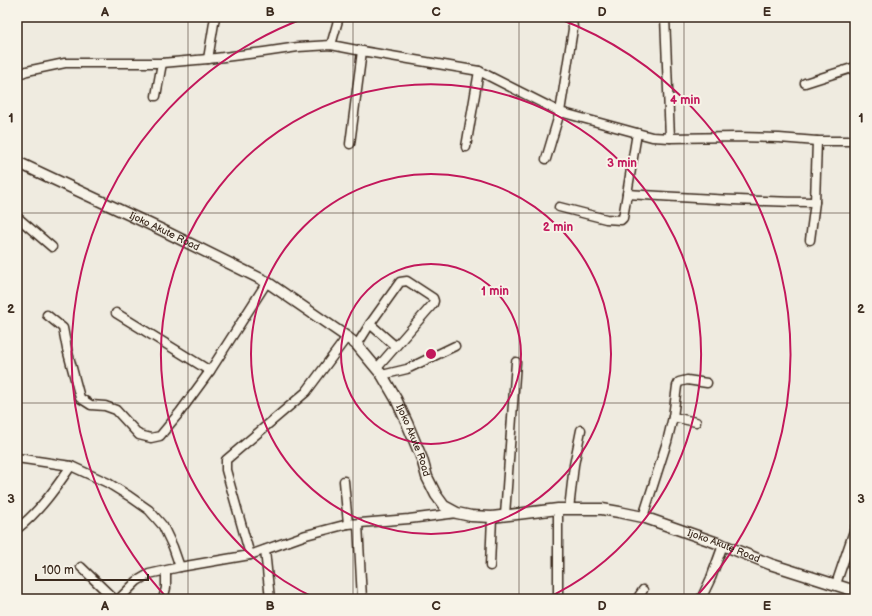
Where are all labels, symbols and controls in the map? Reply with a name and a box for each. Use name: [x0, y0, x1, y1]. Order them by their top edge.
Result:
text: A: [100, 4, 109, 20]
text: B: [265, 4, 275, 20]
text: C: [431, 4, 441, 20]
text: D: [597, 4, 607, 20]
text: E: [763, 4, 772, 20]
text: 4 min: [670, 93, 700, 108]
text: 1: [8, 110, 14, 126]
text: 1: [858, 110, 864, 126]
text: 3 min: [607, 156, 637, 171]
street label: Ijoko Akute Road: [127, 210, 202, 254]
text: 2 min: [543, 220, 573, 235]
text: 1 min: [481, 284, 509, 299]
text: 2: [7, 301, 15, 317]
text: 2: [857, 301, 865, 317]
centre of rings: [424, 347, 438, 361]
street label: Ijoko Akute Road: [393, 403, 433, 478]
text: 3: [7, 491, 15, 507]
text: 3: [857, 491, 865, 507]
street label: Ijoko Akute Road: [686, 527, 762, 565]
scale bar: [36, 556, 148, 582]
text: 100 m: [42, 563, 74, 578]
text: A: [100, 598, 109, 614]
text: B: [265, 598, 275, 614]
text: C: [431, 598, 441, 614]
text: D: [597, 598, 607, 614]
text: E: [763, 598, 772, 614]

